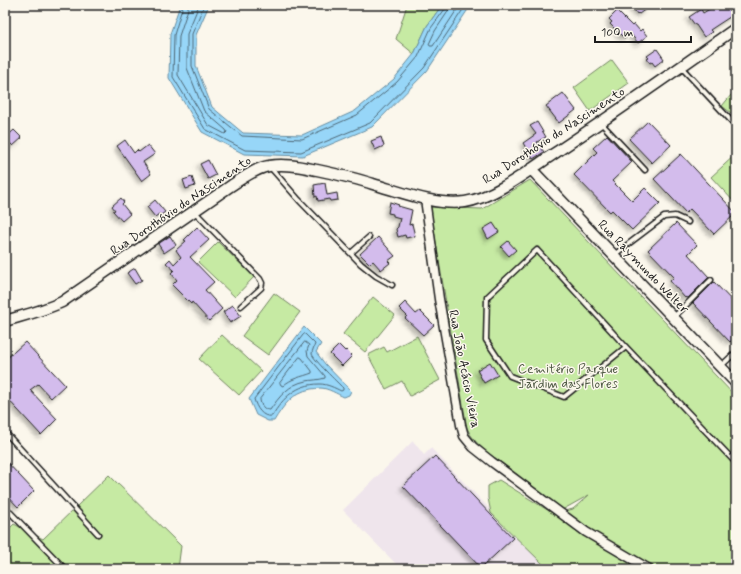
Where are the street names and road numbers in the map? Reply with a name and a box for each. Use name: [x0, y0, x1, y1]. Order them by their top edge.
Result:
street label: Rua Dorothóvio do Nascimento: [479, 83, 629, 189]
street label: Rua Dorothóvio do Nascimento: [107, 152, 255, 260]
street label: Rua Raymundo Welter: [594, 216, 693, 318]
street label: Rua João Acácio Vieira: [444, 308, 484, 430]

